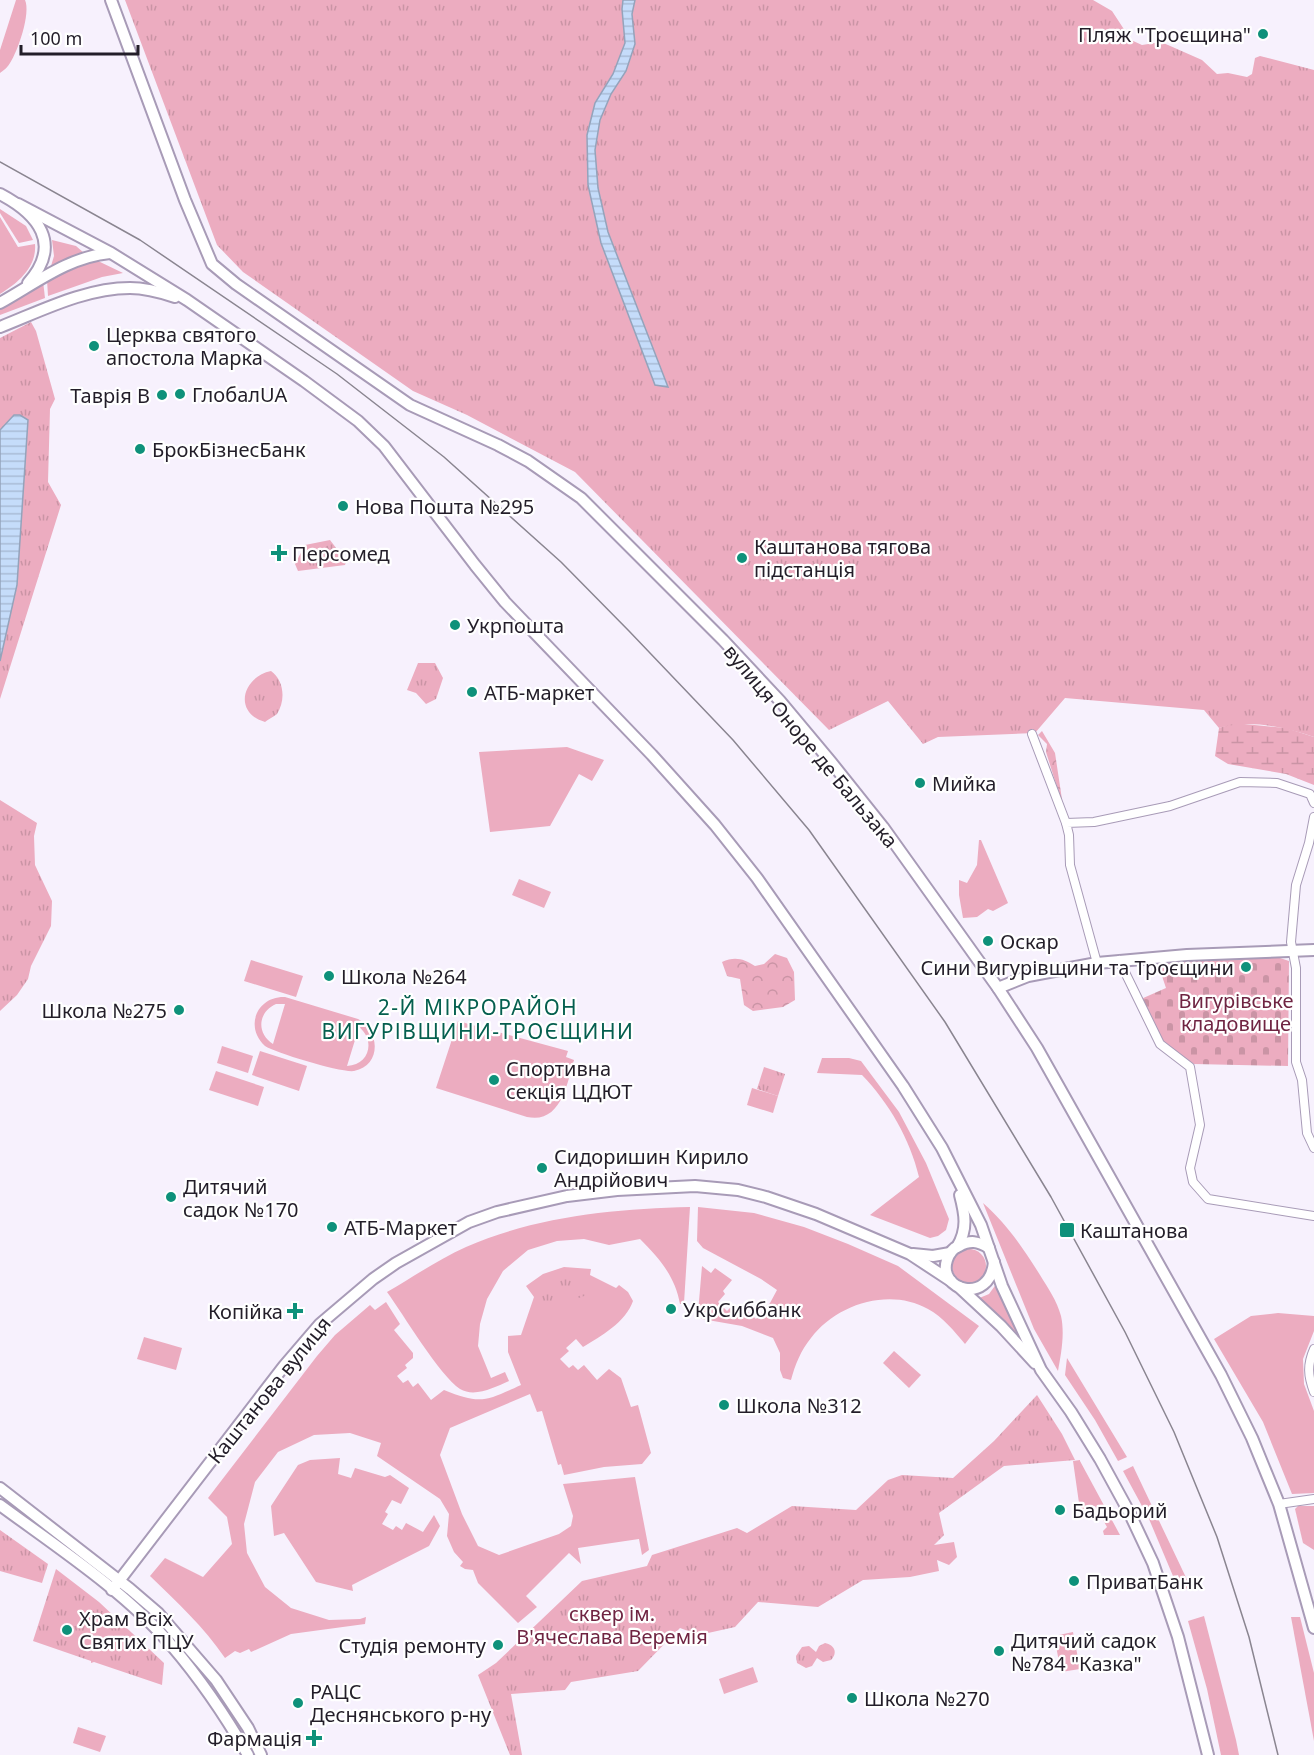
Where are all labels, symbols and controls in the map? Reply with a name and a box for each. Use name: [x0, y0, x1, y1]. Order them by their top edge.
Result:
scale bar: [21, 18, 138, 56]
place label: Пляж "Троєщина": [1078, 21, 1251, 48]
text: 100 m: [30, 26, 82, 50]
marker: Пляж "Троєщина": [1256, 27, 1270, 41]
place label: Церква святого апостола Марка: [106, 321, 263, 371]
marker: Церква святого апостола Марка: [87, 339, 101, 353]
place label: ГлобалUA: [192, 381, 287, 408]
place label: Таврія В: [70, 382, 150, 409]
marker: ГлобалUA: [173, 387, 187, 401]
marker: Таврія В: [155, 388, 169, 402]
place label: БрокБізнесБанк: [152, 436, 306, 463]
marker: БрокБізнесБанк: [133, 442, 147, 456]
place label: Нова Пошта №295: [355, 493, 534, 520]
marker: Нова Пошта №295: [336, 499, 350, 513]
place label: Каштанова тягова пiдстанцiя: [754, 533, 931, 583]
place label: Персомед: [292, 540, 390, 567]
marker: Персомед: [270, 544, 288, 562]
marker: Каштанова тягова пiдстанцiя: [735, 551, 749, 565]
place label: Укрпошта: [467, 612, 564, 639]
marker: Укрпошта: [448, 618, 462, 632]
street label: вулиця Оноре де Бальзака: [718, 639, 904, 853]
place label: АТБ-маркет: [484, 679, 594, 706]
marker: АТБ-маркет: [465, 685, 479, 699]
place label: Мийка: [932, 770, 996, 797]
marker: Мийка: [913, 776, 927, 790]
place label: Оскар: [1000, 928, 1059, 955]
marker: Оскар: [981, 934, 995, 948]
place label: Сини Вигурівщини та Троєщини: [921, 954, 1234, 981]
marker: Сини Вигурівщини та Троєщини: [1239, 960, 1253, 974]
place label: Школа №264: [341, 963, 467, 990]
marker: Школа №264: [322, 969, 336, 983]
park label: Вигурівське кладовище: [1179, 987, 1293, 1037]
district label: 2-Й МІКРОРАЙОН ВИГУРІВЩИНИ-ТРОЄЩИНИ: [322, 993, 634, 1045]
place label: Школа №275: [41, 997, 167, 1024]
marker: Школа №275: [172, 1003, 186, 1017]
place label: Спортивна секція ЦДЮТ: [506, 1055, 632, 1105]
marker: Спортивна секція ЦДЮТ: [487, 1073, 501, 1087]
place label: Сидоришин Кирило Андрійович: [554, 1143, 749, 1193]
marker: Сидоришин Кирило Андрійович: [535, 1161, 549, 1175]
place label: Дитячий садок №170: [183, 1173, 299, 1223]
marker: Дитячий садок №170: [164, 1190, 178, 1204]
place label: АТБ-Маркет: [344, 1214, 457, 1241]
place label: Каштанова: [1080, 1217, 1188, 1244]
marker: АТБ-Маркет: [325, 1220, 339, 1234]
marker: Каштанова: [1058, 1221, 1076, 1239]
place label: УкрСиббанк: [683, 1296, 801, 1323]
place label: Копійка: [208, 1298, 283, 1325]
marker: УкрСиббанк: [664, 1302, 678, 1316]
marker: Копійка: [288, 1304, 302, 1318]
street label: Каштанова вулиця: [201, 1311, 337, 1469]
place label: Школа №312: [736, 1392, 862, 1419]
marker: Школа №312: [717, 1398, 731, 1412]
place label: Бадьорий: [1072, 1497, 1167, 1524]
marker: Бадьорий: [1053, 1503, 1067, 1517]
place label: ПриватБанк: [1086, 1568, 1203, 1595]
marker: ПриватБанк: [1067, 1574, 1081, 1588]
park label: сквер ім. В'ячеслава Веремія: [516, 1600, 708, 1650]
place label: Храм Всіх Святих ПЦУ: [79, 1605, 194, 1655]
marker: Храм Всіх Святих ПЦУ: [60, 1623, 74, 1637]
place label: Дитячий садок №784 "Казка": [1011, 1627, 1157, 1677]
place label: Студія ремонту: [339, 1632, 487, 1659]
marker: Студія ремонту: [491, 1638, 505, 1652]
marker: Дитячий садок №784 "Казка": [992, 1644, 1006, 1658]
place label: РАЦС Деснянського р-ну: [310, 1678, 492, 1728]
place label: Школа №270: [864, 1685, 990, 1712]
marker: Школа №270: [845, 1691, 859, 1705]
marker: РАЦС Деснянського р-ну: [291, 1696, 305, 1710]
place label: Фармація: [207, 1725, 302, 1752]
marker: Фармація: [307, 1731, 321, 1745]

